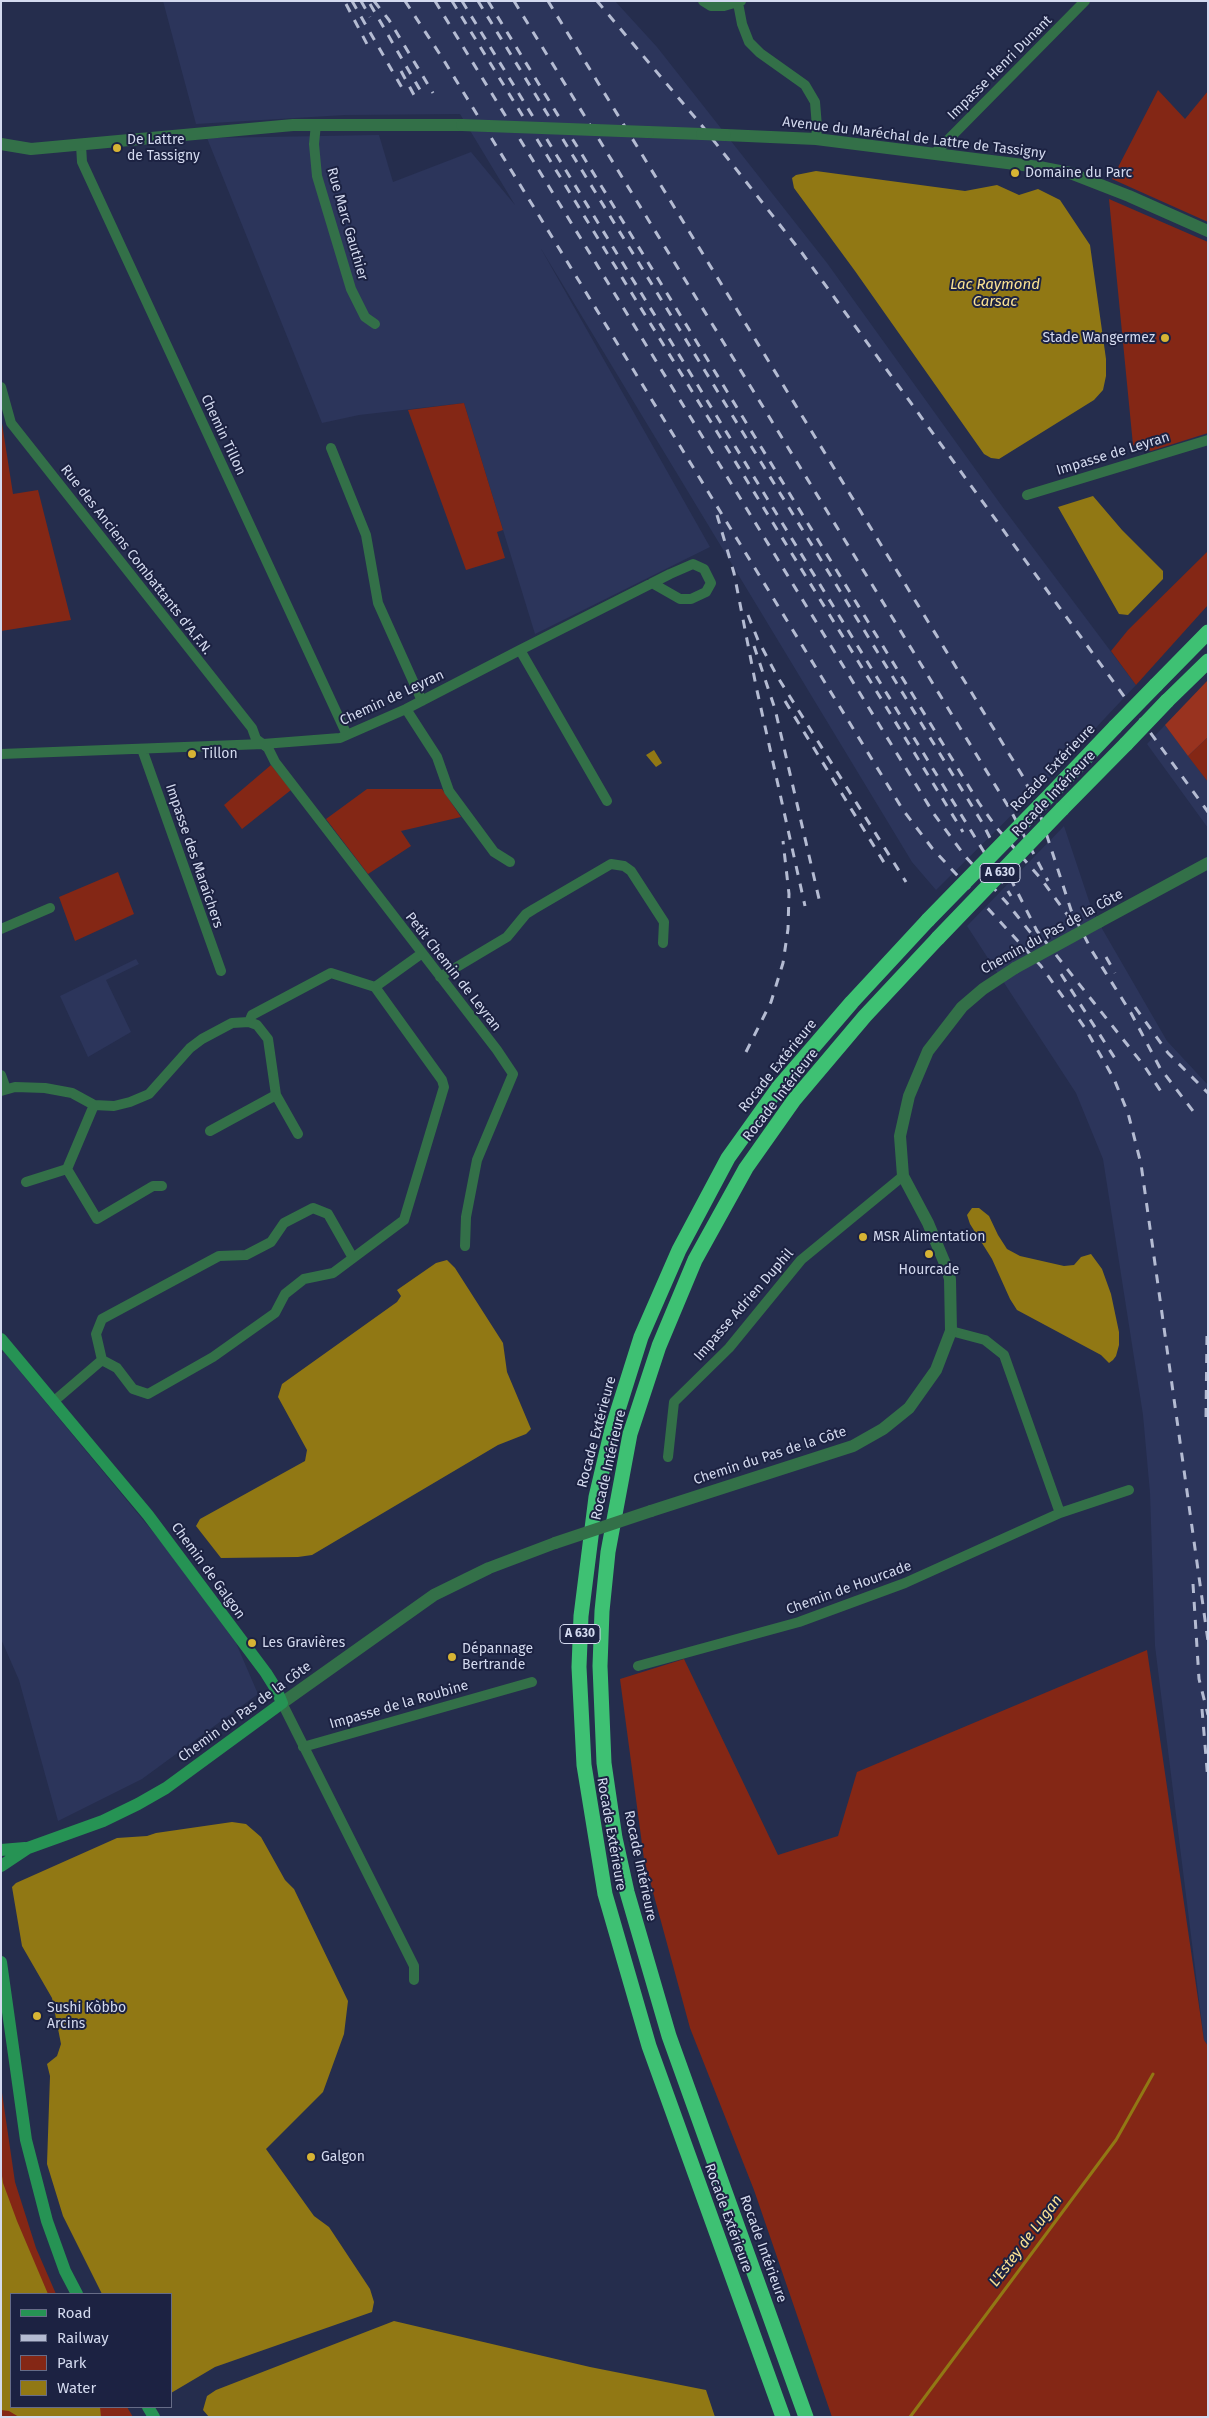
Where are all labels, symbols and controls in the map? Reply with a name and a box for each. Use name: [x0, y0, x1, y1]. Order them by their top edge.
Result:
street label: Impasse Henri Dunant: [944, 12, 1056, 124]
street label: Avenue du Maréchal de Lattre de Tassigny: [781, 114, 1047, 162]
place label: De Lattre de Tassigny: [127, 132, 200, 164]
marker: De Lattre de Tassigny: [111, 142, 123, 154]
place label: Domaine du Parc: [1025, 165, 1132, 181]
street label: Rue Marc Gauthier: [323, 166, 371, 282]
marker: Domaine du Parc: [1009, 167, 1021, 179]
water label: Lac Raymond Carsac: [950, 276, 1040, 311]
place label: Stade Wangermez: [1042, 330, 1155, 346]
marker: Stade Wangermez: [1159, 332, 1171, 344]
street label: Chemin Tillon: [197, 392, 249, 478]
street label: Impasse de Leyran: [1054, 429, 1172, 479]
street label: Rue des Anciens Combattants d'A.F.N.: [57, 462, 215, 658]
street label: Chemin de Leyran: [337, 667, 447, 729]
street label: Rocade Extérieure: [1007, 721, 1099, 815]
place label: Tillon: [202, 746, 238, 762]
marker: Tillon: [186, 748, 198, 760]
street label: Rocade Intérieure: [1009, 748, 1099, 840]
street label: Impasse des Maraîchers: [161, 782, 227, 930]
road number: A 630: [980, 864, 1020, 882]
street label: Chemin du Pas de la Côte: [978, 886, 1126, 978]
street label: Petit Chemin de Leyran: [401, 909, 505, 1035]
street label: Rocade Extérieure: [735, 1016, 821, 1116]
street label: Rocade Intérieure: [740, 1045, 822, 1145]
place label: MSR Alimentation: [873, 1229, 985, 1245]
marker: MSR Alimentation: [857, 1231, 869, 1243]
street label: Impasse Adrien Duphil: [691, 1245, 797, 1365]
marker: Hourcade: [923, 1248, 935, 1260]
place label: Hourcade: [899, 1262, 959, 1278]
street label: Rocade Extérieure: [574, 1374, 620, 1490]
street label: Rocade Intérieure: [588, 1408, 630, 1522]
street label: Chemin du Pas de la Côte: [691, 1423, 849, 1489]
street label: Chemin de Galgon: [167, 1520, 249, 1622]
street label: Chemin de Hourcade: [784, 1558, 914, 1618]
road number: A 630: [560, 1625, 600, 1644]
place label: Les Gravières: [262, 1635, 345, 1651]
marker: Les Gravières: [246, 1637, 258, 1649]
place label: Dépannage Bertrande: [462, 1641, 533, 1674]
marker: Dépannage Bertrande: [446, 1651, 458, 1663]
street label: Chemin du Pas de la Côte: [175, 1658, 315, 1766]
street label: Impasse de la Roubine: [328, 1677, 470, 1733]
street label: Rocade Extérieure: [593, 1776, 629, 1892]
street label: Rocade Intérieure: [620, 1809, 660, 1923]
place label: Sushi Kòbbo Arcins: [47, 2000, 126, 2032]
marker: Sushi Kòbbo Arcins: [31, 2010, 43, 2022]
place label: Galgon: [321, 2149, 365, 2165]
marker: Galgon: [305, 2151, 317, 2163]
street label: Rocade Extérieure: [700, 2161, 756, 2275]
water label: L'Estey de Lugan: [986, 2192, 1066, 2290]
street label: Rocade Intérieure: [736, 2193, 790, 2305]
legend: [10, 2293, 172, 2408]
text: Road: [57, 2304, 92, 2322]
text: Railway: [57, 2329, 109, 2347]
text: Park: [57, 2354, 87, 2372]
text: Water: [57, 2379, 96, 2397]

